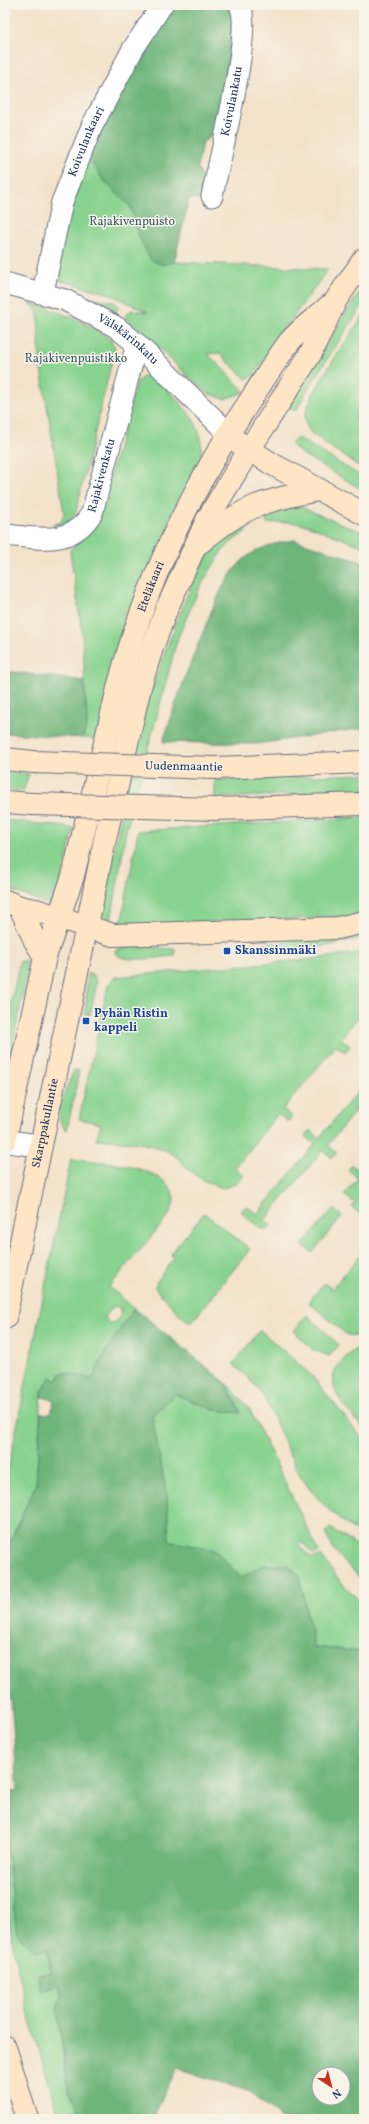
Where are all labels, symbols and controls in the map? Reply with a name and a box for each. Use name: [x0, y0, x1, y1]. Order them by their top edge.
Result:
street label: Koivulankatu: [218, 65, 247, 138]
street label: Koivulankaari: [65, 104, 109, 179]
park label: Rajakivenpuisto: [89, 214, 175, 230]
street label: Välskärinkatu: [95, 311, 162, 369]
park label: Rajakivenpuistikko: [25, 351, 127, 367]
street label: Rajakivenkatu: [84, 437, 120, 514]
street label: Eteläkaari: [134, 558, 169, 615]
street label: Uudenmaantie: [145, 758, 223, 776]
place label: Skanssinmäki: [235, 943, 316, 959]
marker: Skanssinmäki: [222, 946, 232, 956]
place label: Pyhän Ristin kappeli: [94, 1006, 168, 1036]
marker: Pyhän Ristin kappeli: [81, 1016, 91, 1026]
street label: Skarppakullantie: [29, 1077, 63, 1169]
north arrow: [311, 2066, 351, 2106]
text: N: [328, 2084, 344, 2101]

